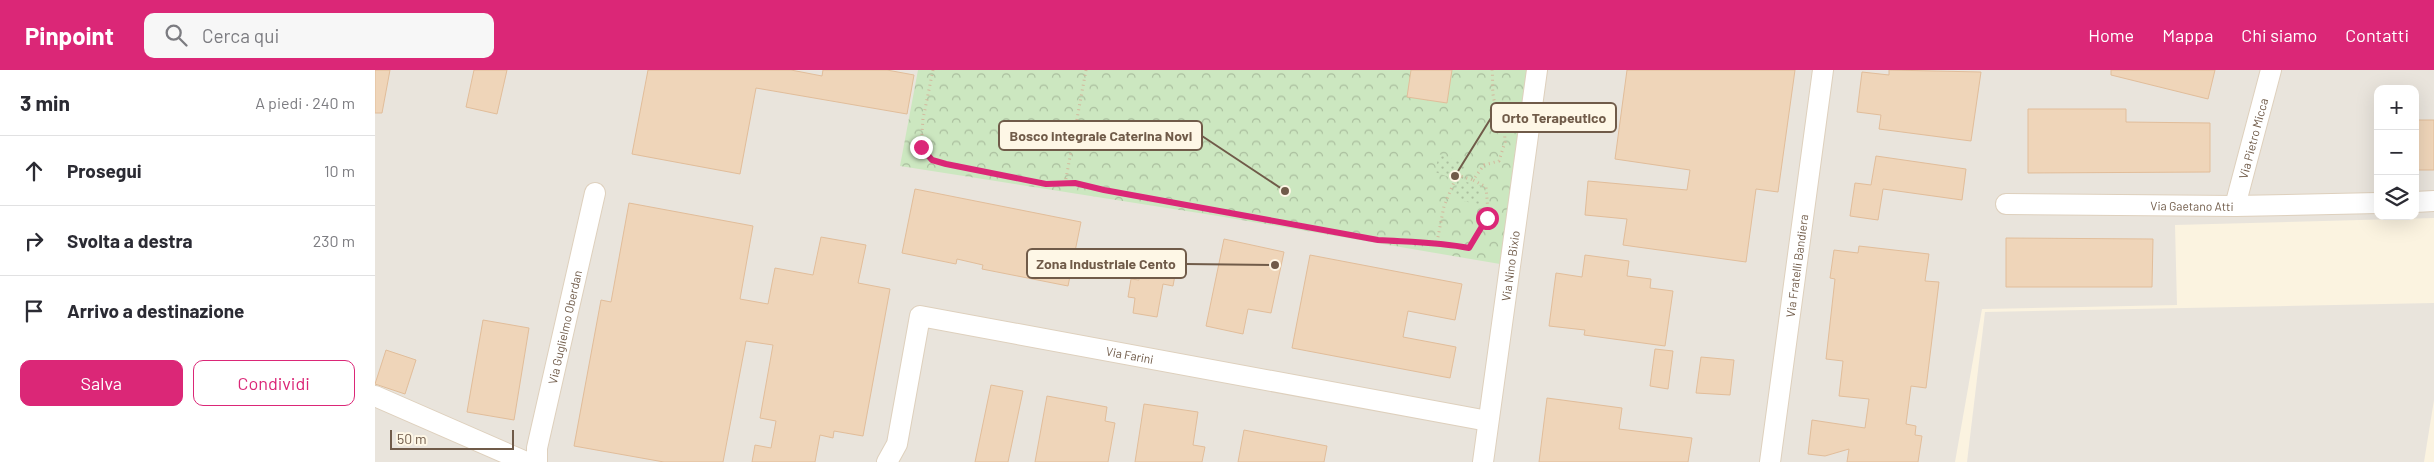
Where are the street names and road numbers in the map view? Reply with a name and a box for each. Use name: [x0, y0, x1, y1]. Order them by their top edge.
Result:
street label: Via Pietro Micca: [2236, 96, 2270, 180]
street label: Via Gaetano Atti: [2150, 198, 2234, 213]
street label: Via Fratelli Bandiera: [1783, 213, 1810, 318]
street label: Via Nino Bixio: [1498, 230, 1522, 302]
street label: Via Guglielmo Oberdan: [545, 269, 584, 385]
street label: Via Farini: [1105, 344, 1155, 366]

